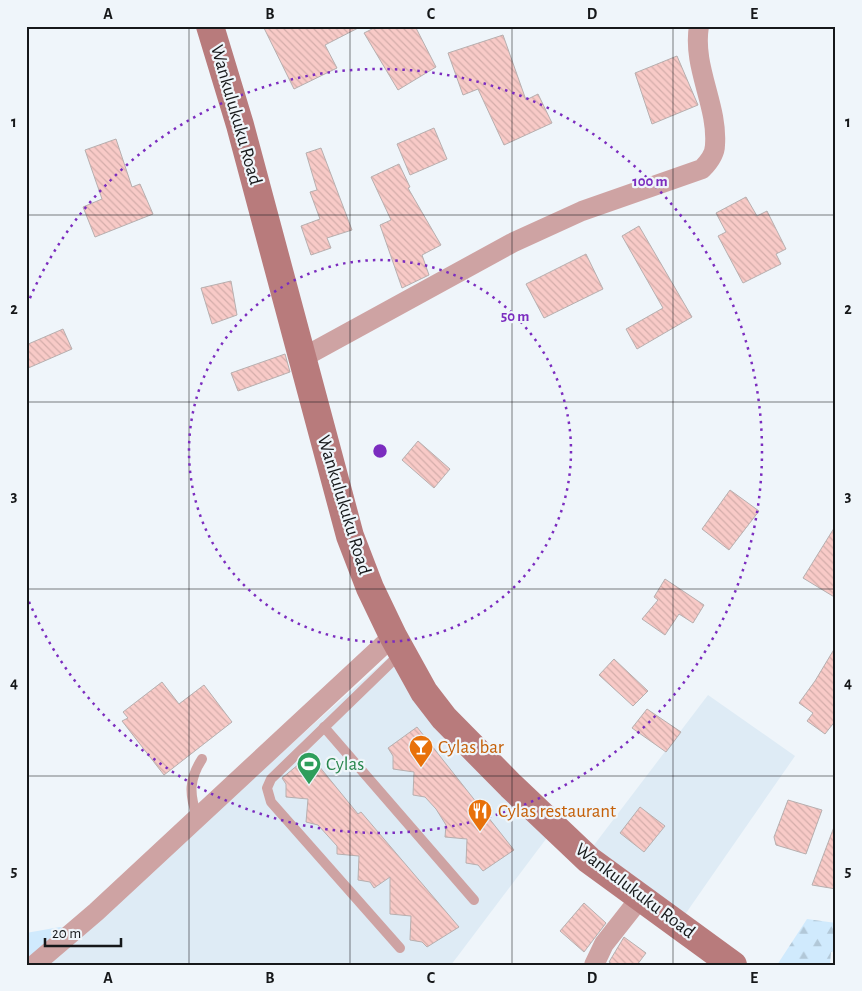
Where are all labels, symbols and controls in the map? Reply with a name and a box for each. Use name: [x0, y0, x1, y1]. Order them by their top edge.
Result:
text: A: [103, 6, 113, 22]
text: B: [265, 6, 275, 22]
text: C: [427, 6, 436, 22]
text: D: [587, 6, 598, 22]
text: E: [750, 6, 758, 22]
street label: Wankulukuku Road: [207, 43, 265, 187]
text: 1: [11, 114, 17, 130]
text: 1: [845, 114, 851, 130]
text: 100 m: [632, 174, 668, 189]
text: 2: [10, 301, 18, 317]
text: 2: [844, 301, 852, 317]
text: 50 m: [501, 309, 529, 324]
street label: Wankulukuku Road: [314, 433, 374, 577]
centre of rings: [371, 442, 389, 460]
text: 3: [11, 488, 18, 504]
text: 3: [845, 488, 852, 504]
text: 4: [10, 675, 18, 691]
text: 4: [844, 675, 852, 691]
bar icon: Cylas bar: [408, 734, 434, 768]
place label: Cylas bar: [438, 738, 504, 757]
sports icon: Cylas: [296, 751, 322, 785]
place label: Cylas: [326, 755, 364, 774]
restaurant icon: Cylas restaurant: [467, 798, 493, 832]
place label: Cylas restaurant: [498, 802, 616, 821]
street label: Wankulukuku Road: [571, 840, 699, 942]
text: 5: [11, 863, 18, 879]
text: 5: [845, 863, 852, 879]
scale bar: [45, 916, 121, 948]
text: 20 m: [52, 926, 81, 941]
text: A: [103, 970, 113, 986]
text: B: [265, 970, 275, 986]
text: C: [427, 970, 436, 986]
text: D: [587, 970, 598, 986]
text: E: [750, 970, 758, 986]

